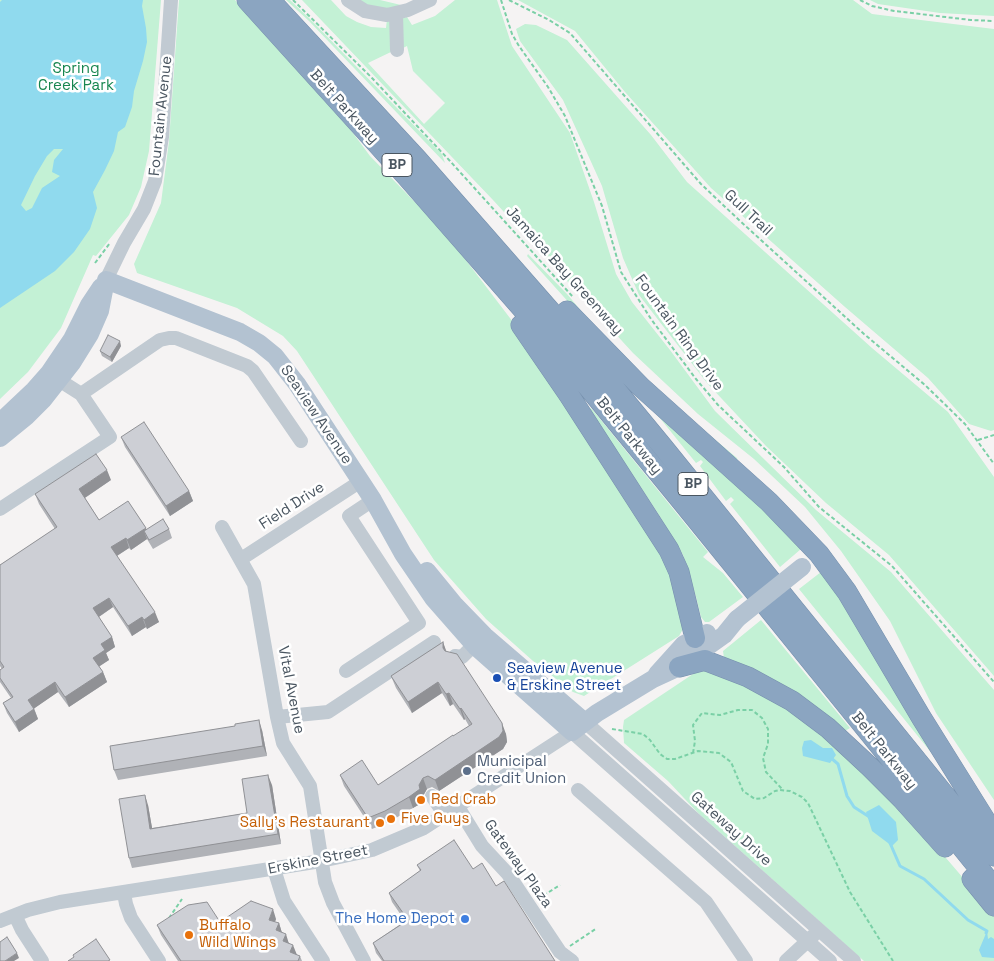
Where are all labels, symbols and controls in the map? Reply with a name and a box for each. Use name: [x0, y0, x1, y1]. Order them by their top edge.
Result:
street label: Fountain Avenue: [146, 55, 176, 177]
park label: Spring Creek Park: [38, 60, 114, 95]
street label: Belt Parkway: [306, 66, 382, 148]
road number: BP: [382, 154, 412, 176]
street label: Gull Trail: [720, 186, 776, 240]
street label: Jamaica Bay Greenway: [501, 203, 627, 339]
street label: Fountain Ring Drive: [631, 271, 727, 395]
street label: Seaview Avenue: [276, 362, 356, 468]
street label: Belt Parkway: [592, 394, 666, 478]
road number: BP: [678, 472, 708, 496]
street label: Field Drive: [256, 478, 328, 534]
street label: Vital Avenue: [274, 645, 308, 735]
place label: Seaview Avenue & Erskine Street: [507, 660, 623, 695]
marker: Seaview Avenue & Erskine Street: [491, 672, 503, 684]
street label: Belt Parkway: [847, 709, 921, 793]
place label: Municipal Credit Union: [477, 753, 566, 788]
marker: Municipal Credit Union: [461, 765, 473, 777]
street label: Gateway Drive: [687, 788, 775, 870]
place label: Red Crab: [431, 791, 496, 809]
marker: Red Crab: [415, 794, 427, 806]
place label: Five Guys: [401, 810, 469, 828]
marker: Five Guys: [385, 813, 397, 825]
place label: Sally's Restaurant: [240, 814, 370, 832]
street label: Gateway Plaza: [480, 816, 556, 912]
marker: Sally's Restaurant: [374, 817, 386, 829]
street label: Erskine Street: [267, 841, 369, 879]
place label: The Home Depot: [335, 910, 455, 928]
marker: The Home Depot: [459, 913, 471, 925]
place label: Buffalo Wild Wings: [199, 917, 277, 952]
marker: Buffalo Wild Wings: [183, 929, 195, 941]

